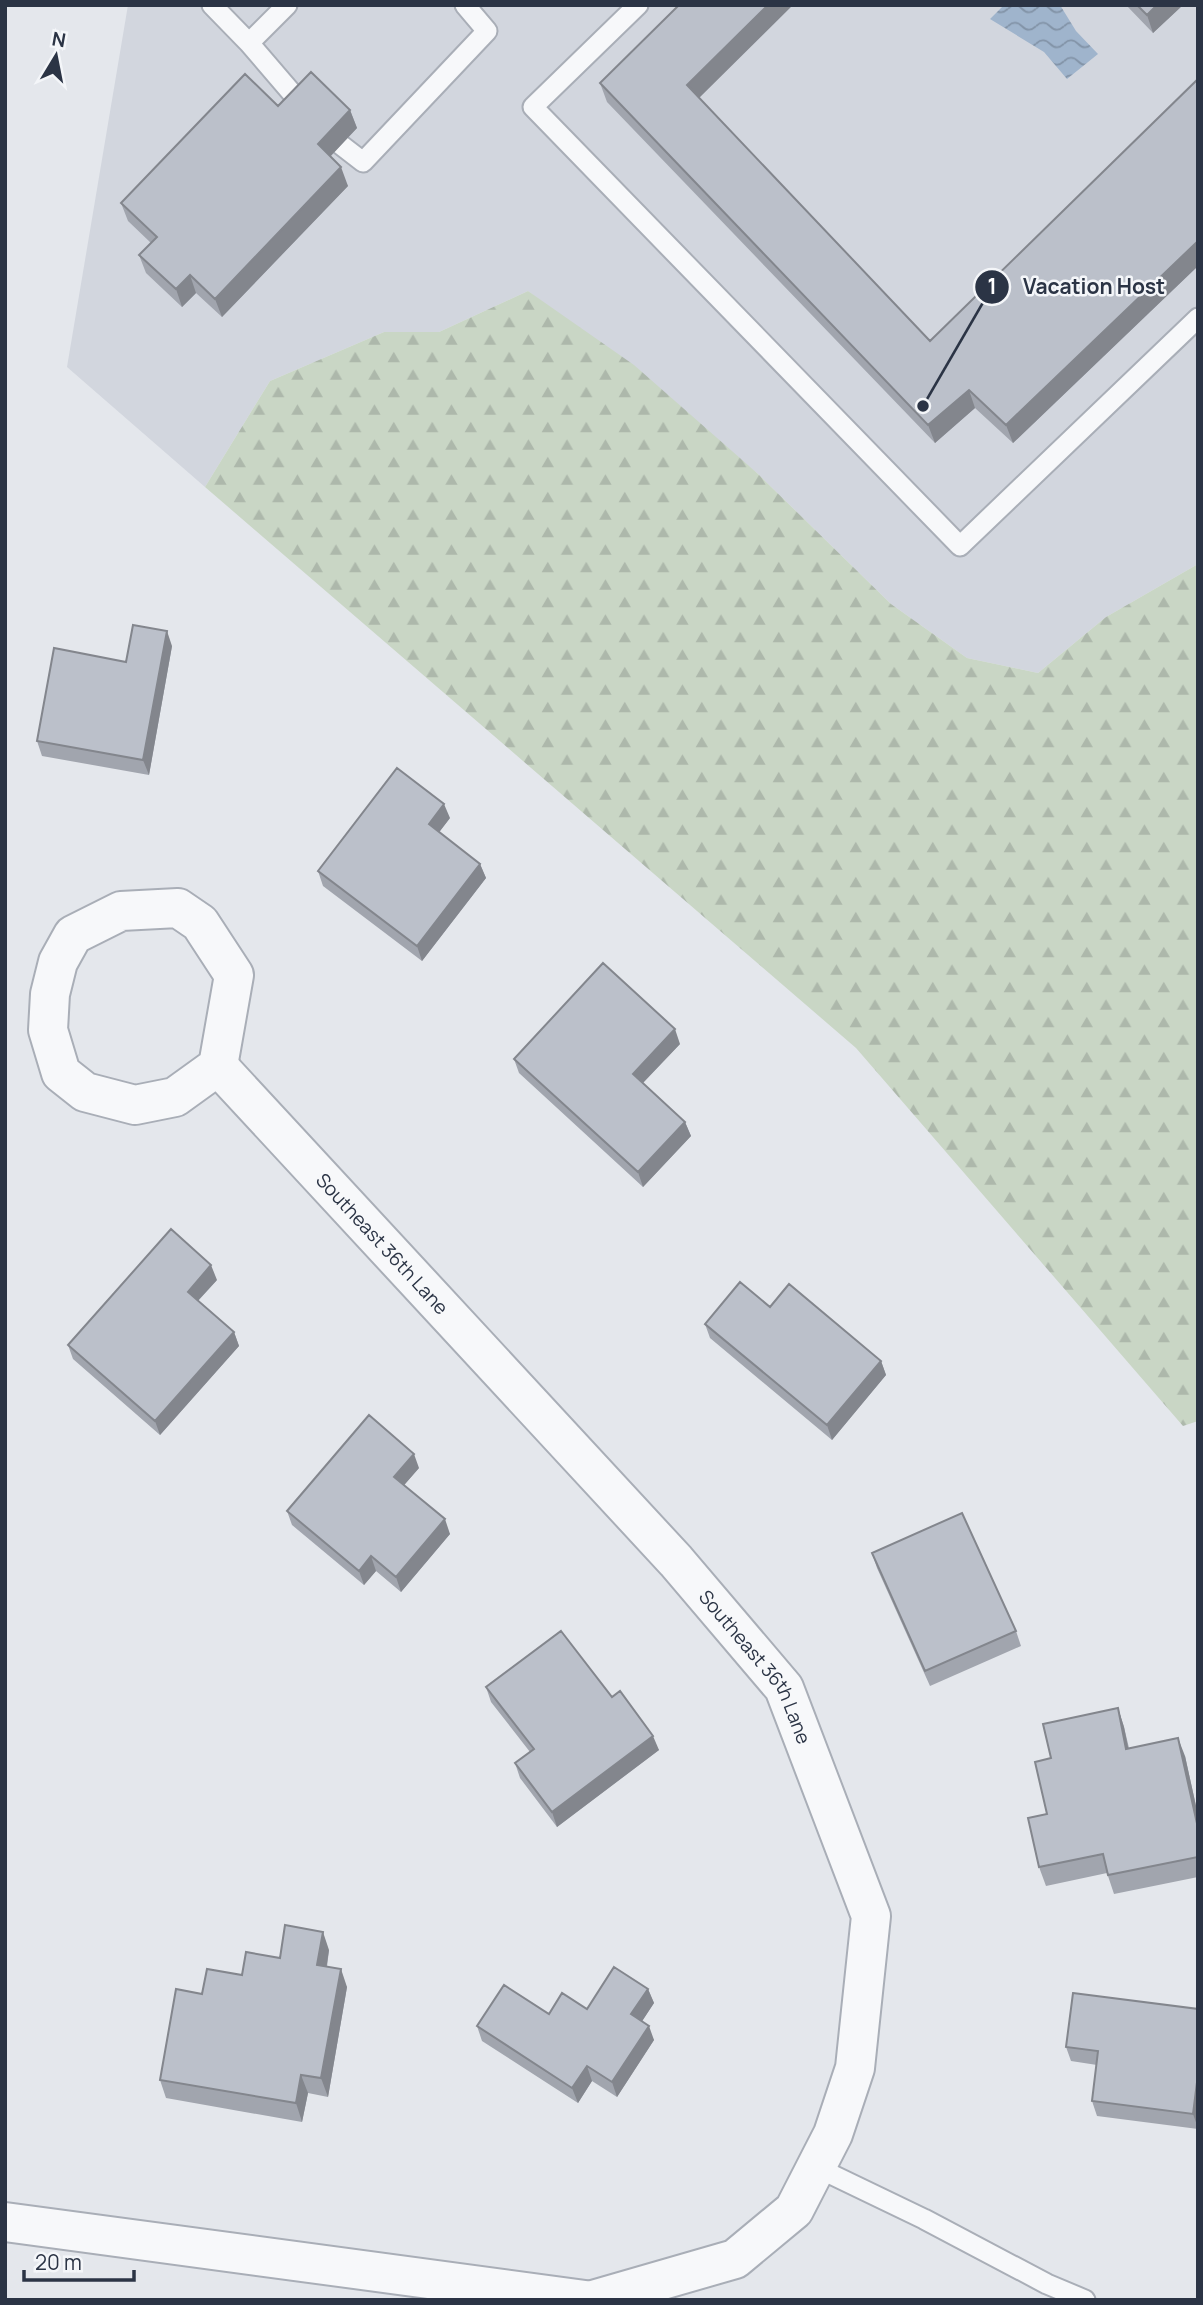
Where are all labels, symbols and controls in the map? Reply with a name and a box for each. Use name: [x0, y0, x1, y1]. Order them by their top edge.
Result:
north arrow: [21, 21, 91, 91]
text: N: [50, 25, 68, 53]
callout: Vacation Host: [974, 266, 1180, 308]
text: 1: [987, 272, 997, 300]
text: Vacation Host: [1023, 272, 1165, 300]
street label: Southeast 36th Lane: [310, 1167, 454, 1320]
street label: Southeast 36th Lane: [693, 1584, 817, 1748]
scale bar: [24, 2238, 135, 2282]
text: 20 m: [35, 2248, 82, 2276]

